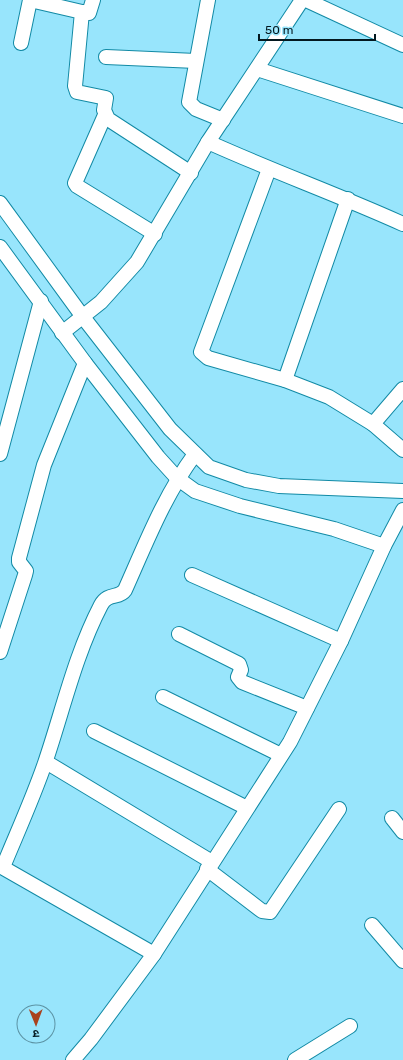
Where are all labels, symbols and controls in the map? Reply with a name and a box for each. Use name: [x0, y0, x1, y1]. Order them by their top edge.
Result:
scale bar: [259, 16, 375, 42]
text: 50 m: [265, 23, 293, 37]
north arrow: [16, 1004, 56, 1044]
text: उ: [32, 1027, 39, 1040]

